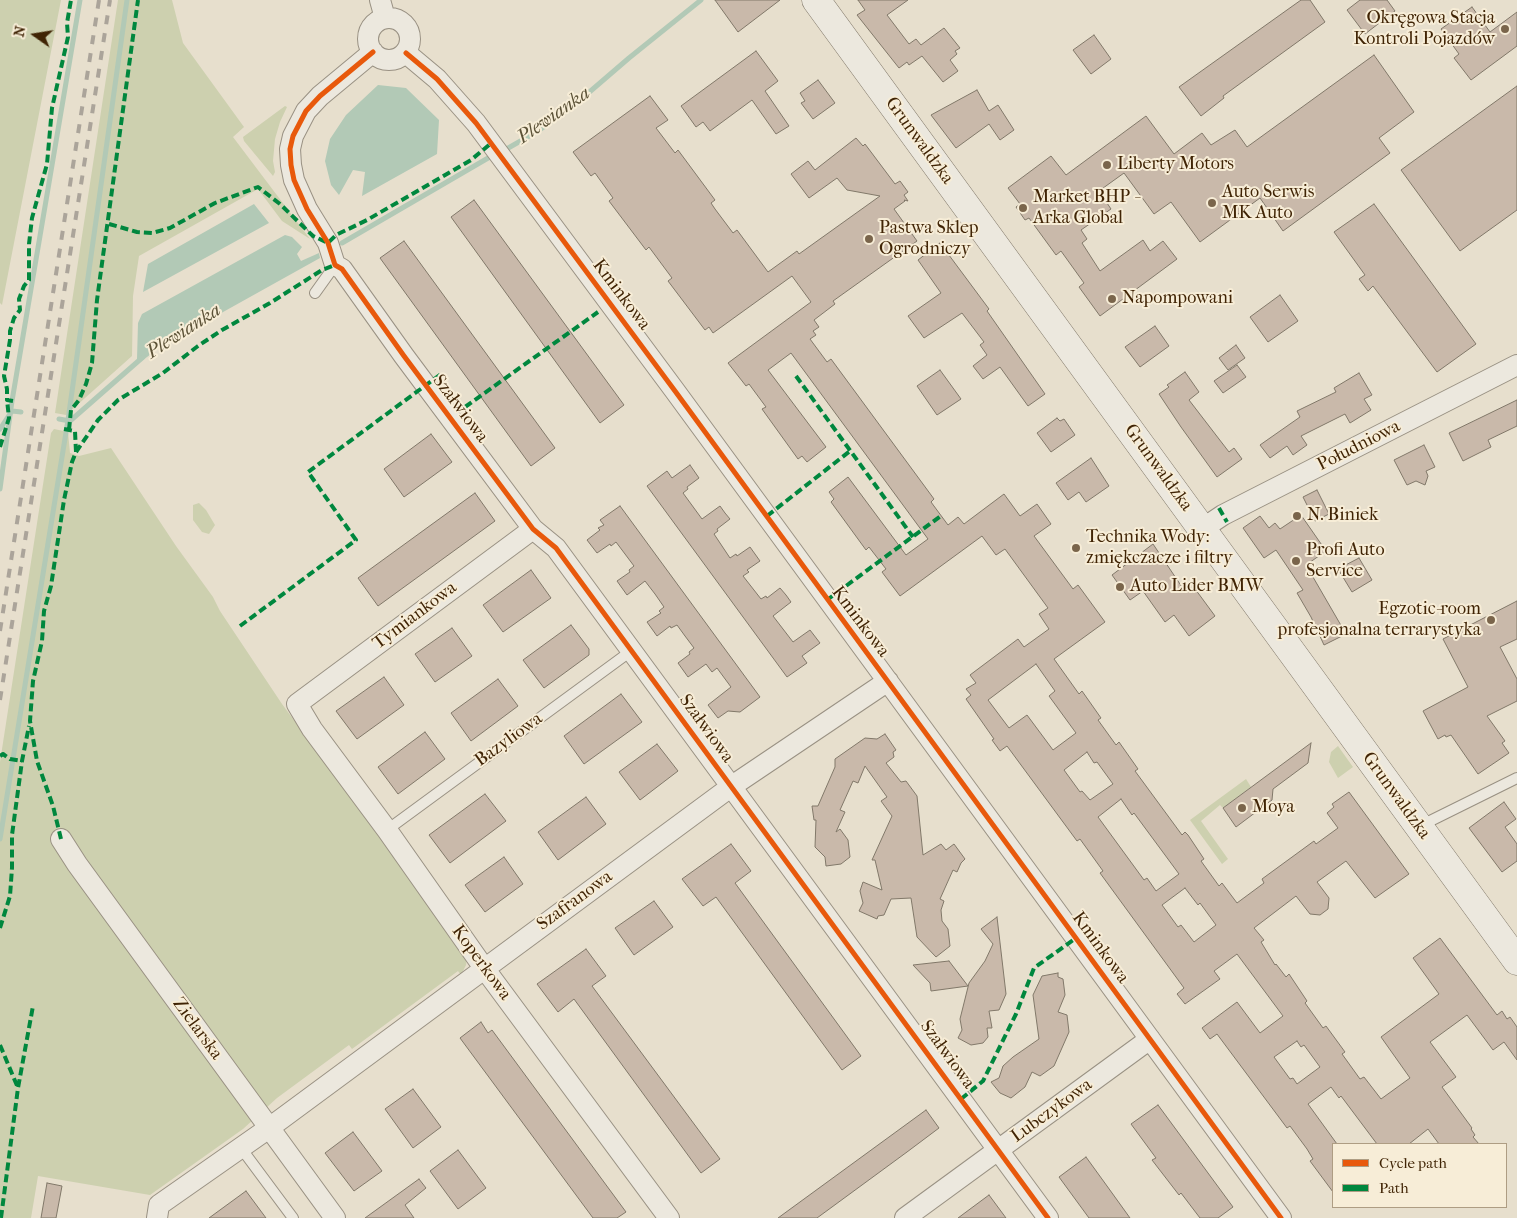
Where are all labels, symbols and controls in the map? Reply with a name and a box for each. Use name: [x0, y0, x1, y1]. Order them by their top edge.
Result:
place label: Okręgowa Stacja Kontroli Pojazdów: [1353, 8, 1495, 50]
north arrow: [10, 10, 60, 60]
marker: Okręgowa Stacja Kontroli Pojazdów: [1499, 23, 1511, 35]
text: N: [10, 24, 29, 39]
water label: Plewianka: [513, 83, 595, 149]
street label: Grunwaldzka: [880, 93, 958, 189]
place label: Liberty Motors: [1117, 154, 1234, 176]
marker: Liberty Motors: [1101, 159, 1113, 171]
place label: Auto Serwis MK Auto: [1222, 182, 1314, 224]
place label: Market BHP - Arka Global: [1033, 187, 1139, 230]
marker: Auto Serwis MK Auto: [1206, 197, 1218, 209]
marker: Market BHP - Arka Global: [1017, 202, 1029, 214]
place label: Pastwa Sklep Ogrodniczy: [879, 218, 979, 260]
marker: Pastwa Sklep Ogrodniczy: [863, 233, 875, 245]
street label: Kminkowa: [587, 255, 655, 335]
place label: Napompowani: [1122, 288, 1233, 310]
marker: Napompowani: [1106, 293, 1118, 305]
water label: Plewianka: [143, 300, 225, 364]
street label: Szałwiowa: [428, 371, 492, 447]
street label: Południowa: [1314, 416, 1404, 476]
street label: Grunwaldzka: [1119, 420, 1197, 516]
place label: N. Biniek: [1307, 505, 1378, 527]
marker: N. Biniek: [1291, 510, 1303, 522]
place label: Technika Wody: zmiękczacze i filtry: [1086, 527, 1233, 570]
place label: Profi Auto Service: [1306, 540, 1385, 582]
marker: Technika Wody: zmiękczacze i filtry: [1070, 542, 1082, 554]
marker: Profi Auto Service: [1290, 555, 1302, 567]
place label: Auto Lider BMW: [1130, 576, 1263, 598]
street label: Tymiankowa: [369, 577, 461, 655]
marker: Auto Lider BMW: [1114, 581, 1126, 593]
street label: Kminkowa: [826, 582, 894, 662]
place label: Egzotic-room profesjonalna terrarystyka: [1277, 599, 1481, 642]
marker: Egzotic-room profesjonalna terrarystyka: [1485, 614, 1497, 626]
street label: Szałwiowa: [674, 691, 738, 767]
street label: Bazyliowa: [471, 708, 547, 772]
street label: Grunwaldzka: [1357, 748, 1435, 844]
place label: Moya: [1252, 797, 1295, 819]
marker: Moya: [1236, 802, 1248, 814]
street label: Szafranowa: [533, 866, 617, 936]
street label: Kminkowa: [1067, 908, 1133, 988]
street label: Koperkowa: [447, 921, 515, 1005]
street label: Zielarska: [167, 994, 227, 1064]
street label: Szałwiowa: [915, 1017, 979, 1093]
street label: Lubczykowa: [1007, 1074, 1097, 1148]
legend: [1332, 1143, 1507, 1208]
text: Cycle path: [1379, 1154, 1447, 1172]
text: Path: [1379, 1179, 1409, 1197]

